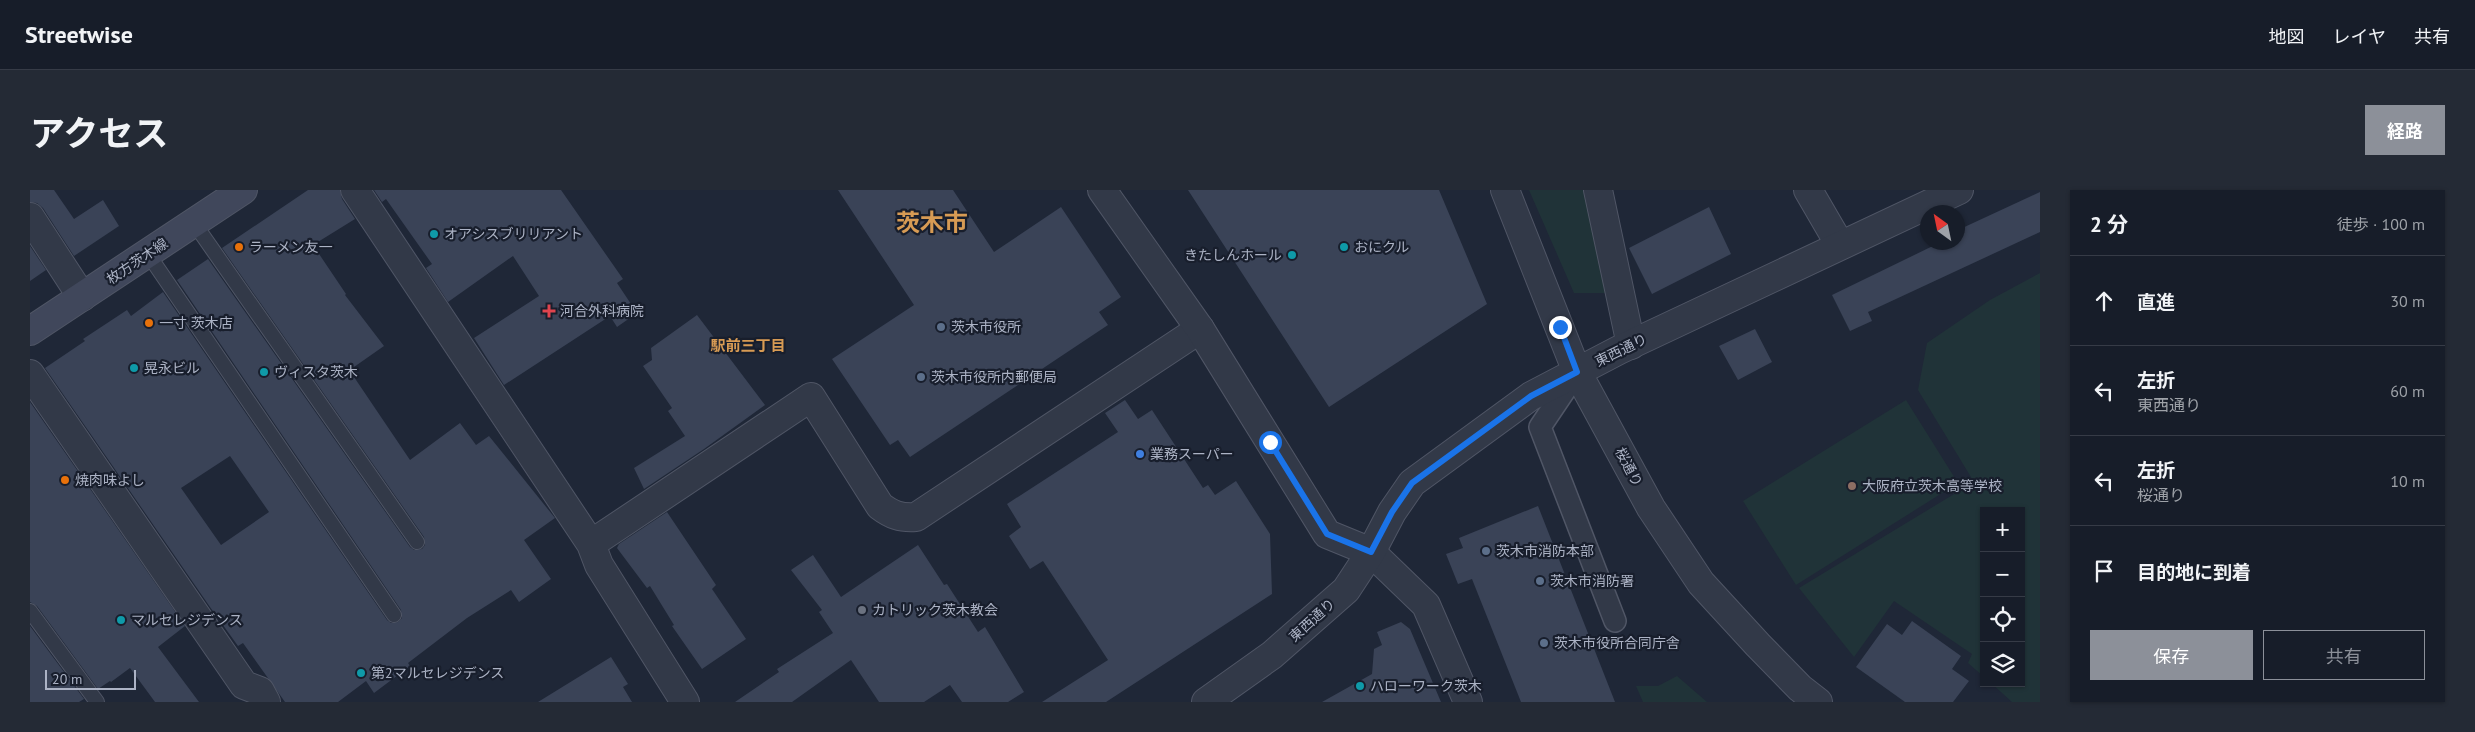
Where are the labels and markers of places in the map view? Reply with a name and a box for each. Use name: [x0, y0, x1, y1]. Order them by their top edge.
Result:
place label: オアシスブリリアント: [444, 225, 583, 243]
marker: オアシスブリリアント: [428, 228, 440, 240]
place label: ラーメン友一: [249, 238, 332, 256]
place label: おにクル: [1354, 238, 1410, 256]
marker: ラーメン友一: [233, 241, 245, 253]
marker: おにクル: [1338, 241, 1350, 253]
place label: きたしんホール: [1184, 246, 1282, 264]
marker: きたしんホール: [1286, 249, 1298, 261]
place label: 河合外科病院: [560, 302, 644, 320]
marker: 河合外科病院: [542, 304, 556, 318]
place label: 一寸 茨木店: [159, 314, 233, 332]
marker: 一寸 茨木店: [143, 317, 155, 329]
place label: 茨木市役所: [951, 318, 1021, 336]
marker: 茨木市役所: [935, 321, 947, 333]
place label: 晃永ビル: [144, 359, 200, 377]
marker: 晃永ビル: [128, 362, 140, 374]
place label: ヴィスタ茨木: [274, 363, 358, 381]
marker: ヴィスタ茨木: [258, 366, 270, 378]
place label: 茨木市役所内郵便局: [931, 368, 1057, 386]
marker: 茨木市役所内郵便局: [915, 371, 927, 383]
place label: 業務スーパー: [1150, 445, 1234, 463]
marker: 業務スーパー: [1134, 448, 1146, 460]
place label: 焼肉味よし: [75, 471, 145, 489]
marker: 焼肉味よし: [59, 474, 71, 486]
place label: 大阪府立茨木高等学校: [1862, 477, 2002, 495]
marker: 大阪府立茨木高等学校: [1846, 480, 1858, 492]
place label: 茨木市消防本部: [1496, 542, 1594, 560]
marker: 茨木市消防本部: [1480, 545, 1492, 557]
place label: 茨木市消防署: [1550, 572, 1634, 590]
marker: 茨木市消防署: [1534, 575, 1546, 587]
place label: カトリック茨木教会: [872, 601, 998, 619]
marker: カトリック茨木教会: [856, 604, 868, 616]
place label: マルセレジデンス: [131, 611, 243, 629]
marker: マルセレジデンス: [115, 614, 127, 626]
place label: 茨木市役所合同庁舎: [1554, 634, 1680, 652]
marker: 茨木市役所合同庁舎: [1538, 637, 1550, 649]
place label: 第2マルセレジデンス: [371, 664, 504, 682]
marker: 第2マルセレジデンス: [355, 667, 367, 679]
place label: ハローワーク茨木: [1370, 677, 1482, 695]
marker: ハローワーク茨木: [1354, 680, 1366, 692]

